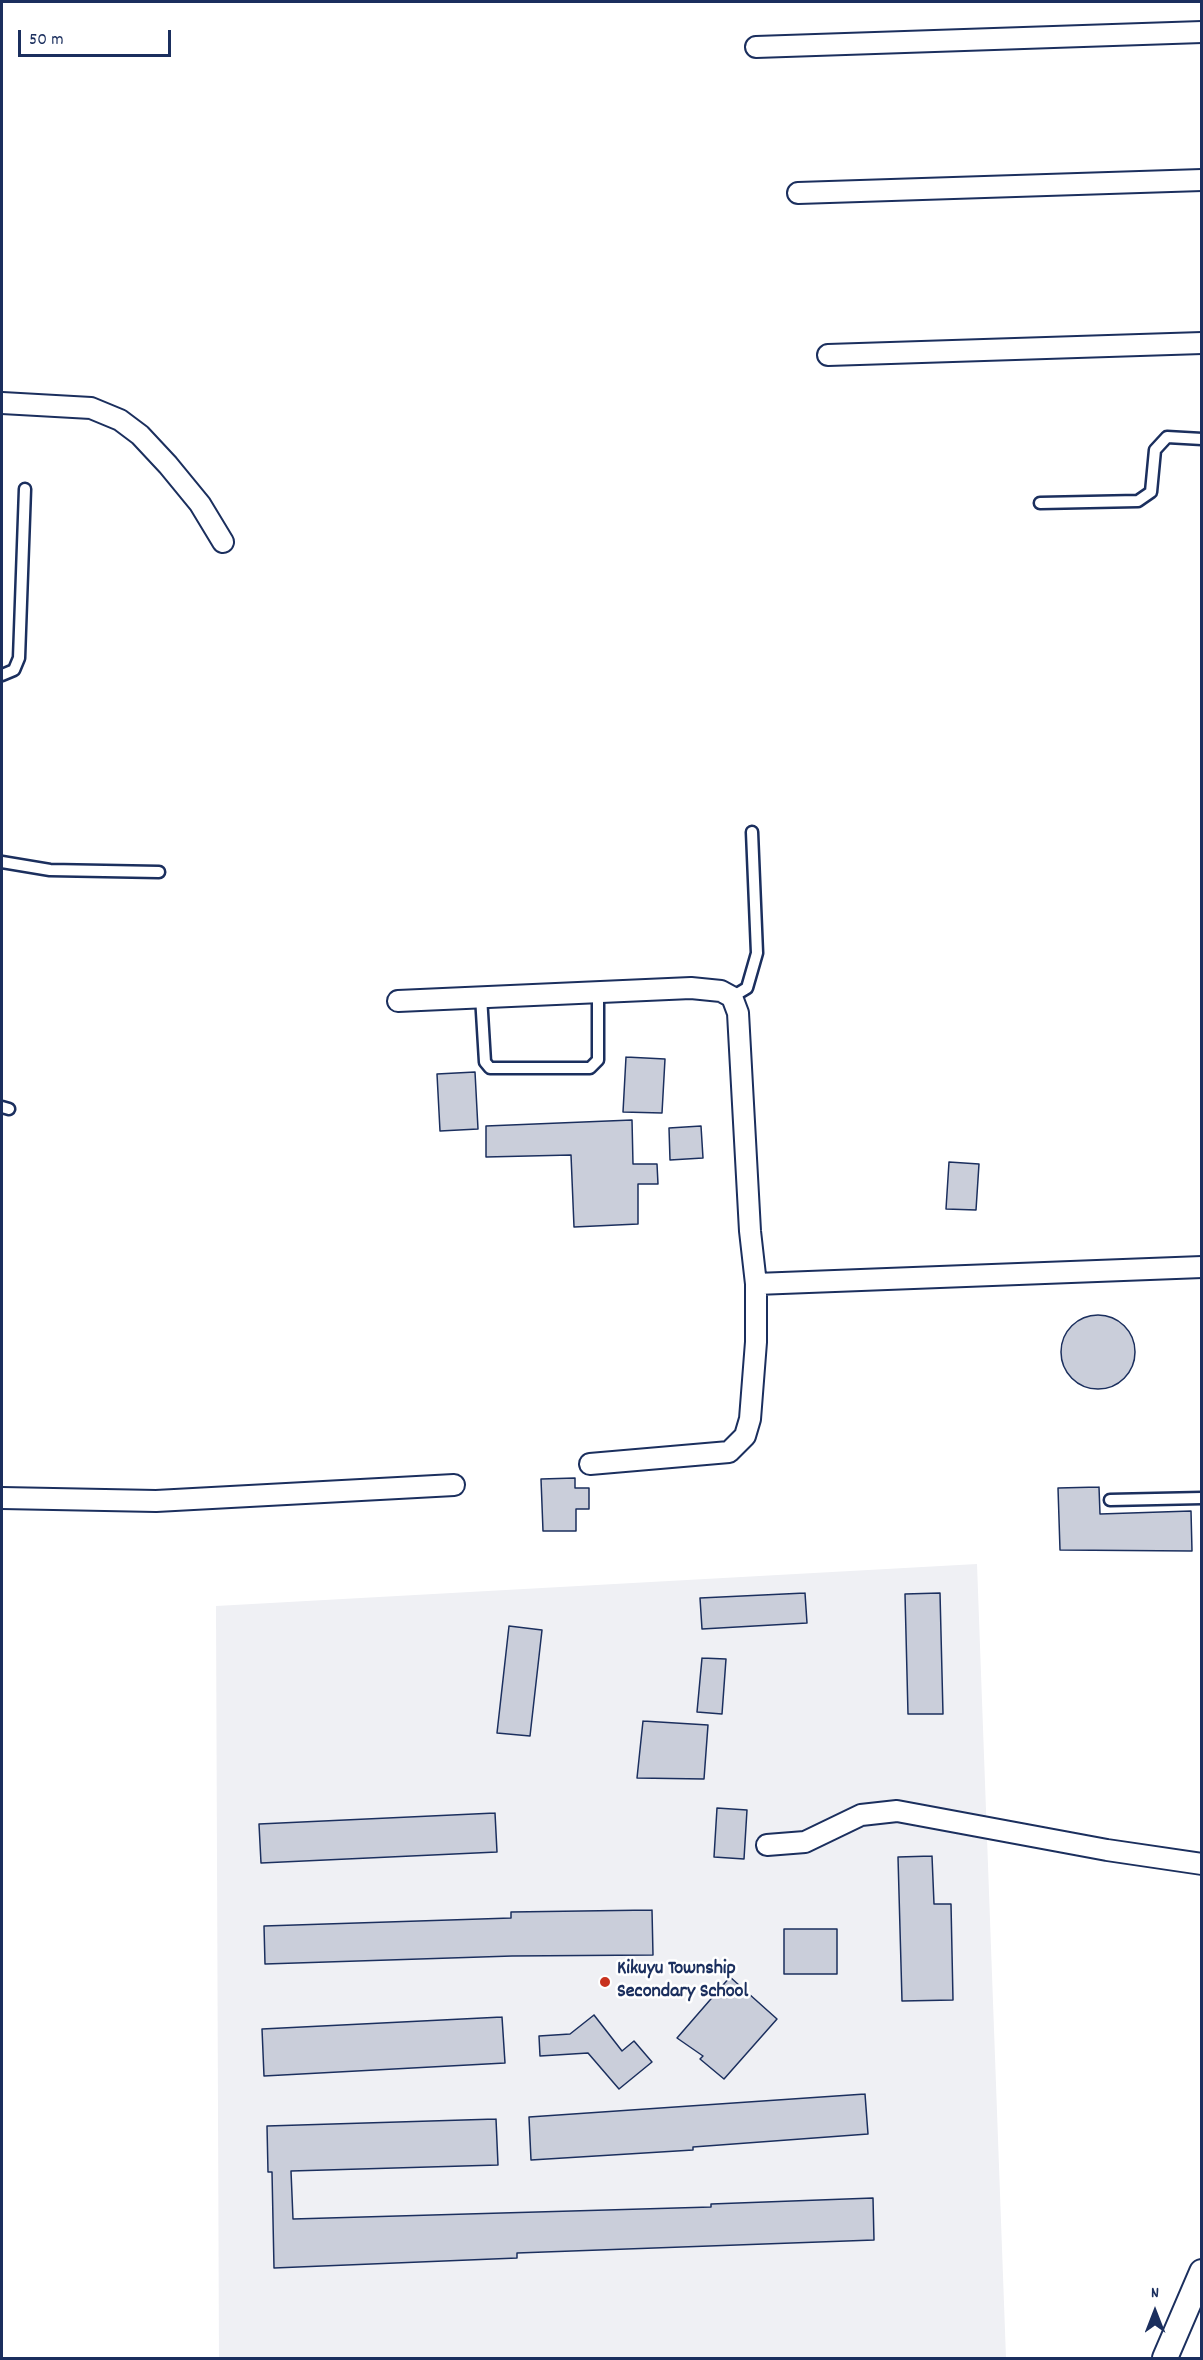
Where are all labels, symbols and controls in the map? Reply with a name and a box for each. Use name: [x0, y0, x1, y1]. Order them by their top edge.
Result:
scale bar: [21, 18, 174, 56]
text: 50 m: [29, 28, 64, 53]
place label: Kikuyu Township Secondary School: [617, 1958, 748, 2005]
marker: Kikuyu Township Secondary School: [598, 1975, 612, 1989]
north arrow: [1125, 2282, 1185, 2342]
text: N: [1151, 2282, 1159, 2305]

